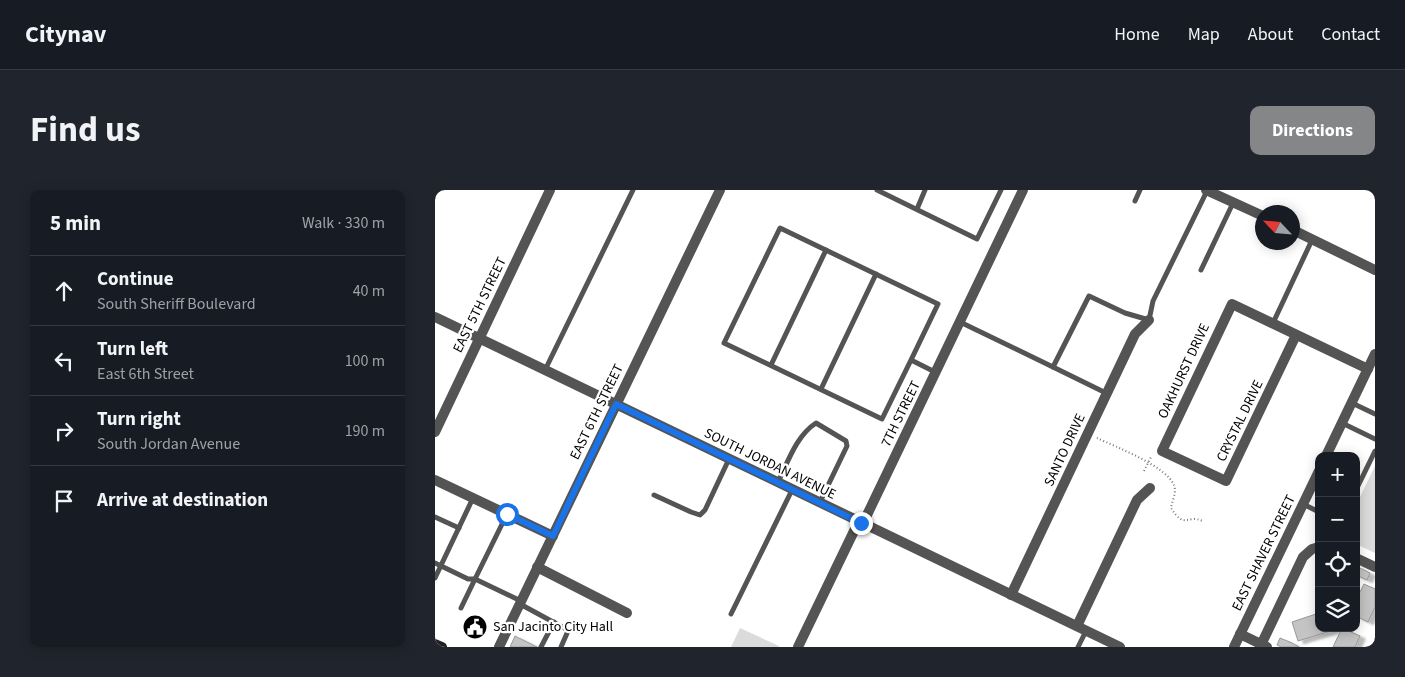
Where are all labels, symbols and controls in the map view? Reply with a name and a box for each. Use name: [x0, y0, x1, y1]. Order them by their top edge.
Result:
text: Citynav: [25, 17, 106, 52]
text: Home: [1114, 22, 1160, 47]
text: Map: [1188, 22, 1220, 47]
text: About: [1248, 22, 1293, 47]
text: Contact: [1321, 22, 1380, 47]
text: Find us: [30, 105, 140, 155]
button: Directions: [1250, 106, 1375, 155]
north arrow: [1255, 205, 1300, 250]
text: 5 min: [50, 208, 101, 238]
text: Walk · 330 m: [302, 212, 385, 234]
street label: EAST 5TH STREET: [448, 254, 512, 356]
text: Continue: [97, 266, 174, 293]
icon: ahead: [50, 277, 78, 305]
text: 40 m: [353, 280, 385, 302]
text: South Sheriff Boulevard: [97, 293, 256, 315]
street label: OAKHURST DRIVE: [1153, 320, 1215, 422]
text: Turn left: [97, 336, 168, 363]
icon: left: [50, 347, 78, 375]
text: 100 m: [345, 350, 385, 372]
street label: EAST 6TH STREET: [565, 361, 629, 463]
text: East 6th Street: [97, 363, 194, 385]
street label: 7TH STREET: [876, 377, 926, 450]
street label: CRYSTAL DRIVE: [1212, 377, 1268, 465]
text: Turn right: [97, 406, 181, 433]
street label: SANTO DRIVE: [1039, 410, 1091, 490]
icon: right: [50, 417, 78, 445]
text: 190 m: [345, 420, 385, 442]
street label: SOUTH JORDAN AVENUE: [701, 423, 839, 505]
text: South Jordan Avenue: [97, 433, 240, 455]
map controls: [1315, 452, 1360, 632]
button: +: [1315, 452, 1360, 497]
icon: arrive: [50, 487, 78, 515]
text: Arrive at destination: [97, 487, 268, 514]
street label: EAST SHAVER STREET: [1227, 491, 1301, 614]
button: −: [1315, 497, 1360, 542]
route start: [496, 503, 519, 526]
route end: [850, 512, 873, 535]
button: locate: [1315, 542, 1360, 587]
button: layers: [1315, 587, 1360, 632]
public building icon: San Jacinto City Hall: [462, 614, 488, 640]
place label: San Jacinto City Hall: [493, 617, 613, 637]

